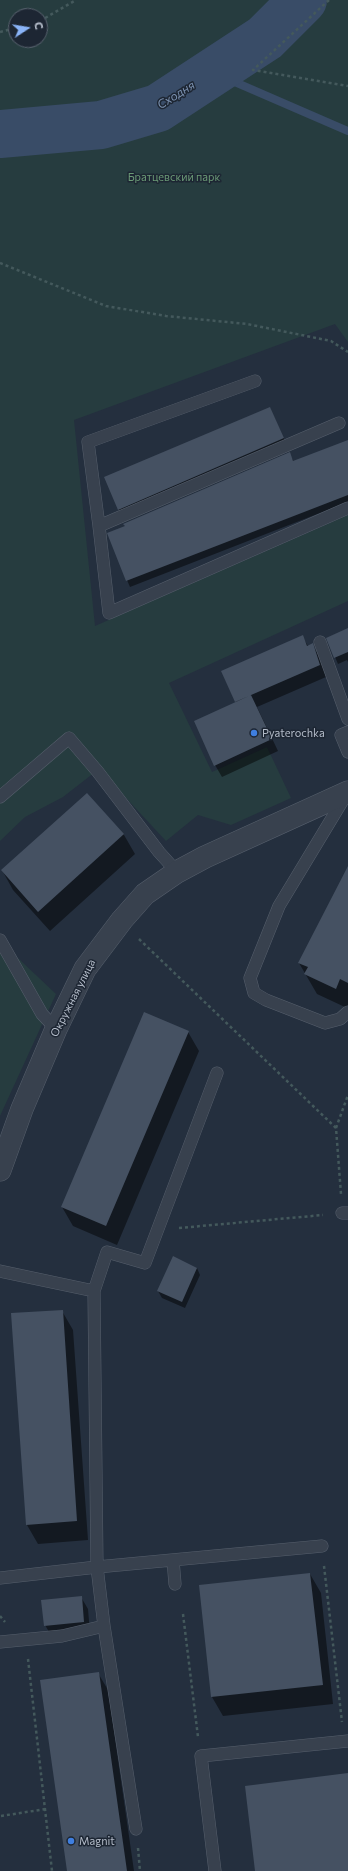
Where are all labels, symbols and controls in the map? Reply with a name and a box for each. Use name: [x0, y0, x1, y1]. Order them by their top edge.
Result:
north arrow: [8, 8, 48, 48]
text: С: [32, 21, 46, 31]
water label: Сходня: [155, 78, 197, 112]
park label: Братцевский парк: [128, 170, 220, 184]
place label: Pyaterochka: [262, 726, 325, 740]
marker: Pyaterochka: [249, 728, 259, 738]
street label: Окружная улица: [48, 957, 98, 1039]
place label: Magnit: [79, 1834, 115, 1848]
marker: Magnit: [66, 1836, 76, 1846]

